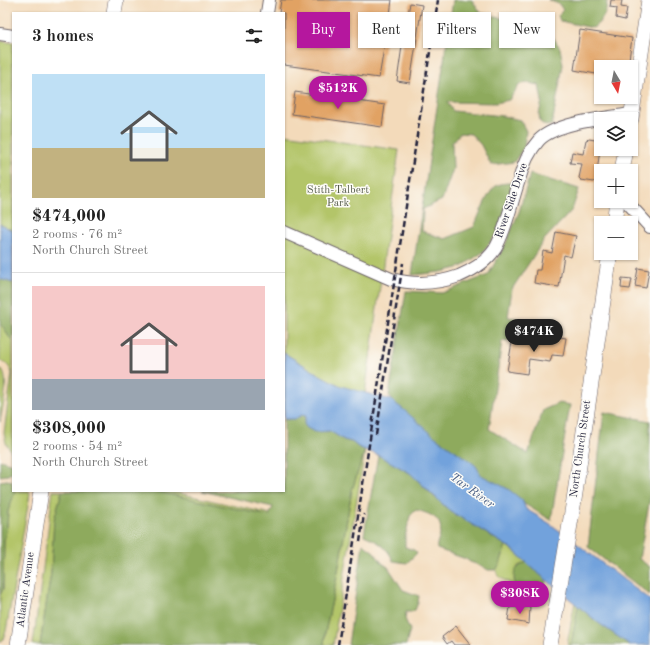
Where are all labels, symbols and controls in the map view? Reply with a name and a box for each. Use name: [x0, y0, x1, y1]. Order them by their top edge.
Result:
chip: Buy: [297, 12, 350, 48]
chip: Rent: [358, 12, 415, 48]
chip: Filters: [423, 12, 491, 48]
chip: New: [499, 12, 555, 48]
icon: filters: [243, 25, 265, 47]
text: 3 homes: [32, 28, 94, 45]
north arrow: [594, 60, 638, 104]
map controls: [594, 60, 638, 260]
pin: $512K: [310, 76, 366, 110]
text: $512K: [318, 82, 358, 95]
icon: home: [113, 100, 185, 172]
button: layers: [594, 112, 638, 156]
street label: River Side Drive: [494, 162, 530, 240]
button: +: [594, 164, 638, 208]
park label: Stith-Talbert Park: [307, 185, 369, 209]
text: $474,000: [32, 208, 106, 225]
button: −: [594, 216, 638, 260]
text: 2 rooms · 76 m²: [32, 228, 122, 241]
text: North Church Street: [32, 244, 148, 257]
icon: home: [113, 312, 185, 384]
pin: $474K: [506, 319, 562, 353]
text: $474K: [514, 325, 554, 338]
street label: North Church Street: [569, 400, 593, 498]
text: $308,000: [32, 420, 106, 437]
text: 2 rooms · 54 m²: [32, 440, 122, 453]
text: North Church Street: [32, 456, 148, 469]
water label: Tar River: [448, 471, 497, 511]
street label: Atlantic Avenue: [15, 551, 37, 629]
pin: $308K: [492, 581, 548, 615]
text: $308K: [500, 587, 540, 600]

